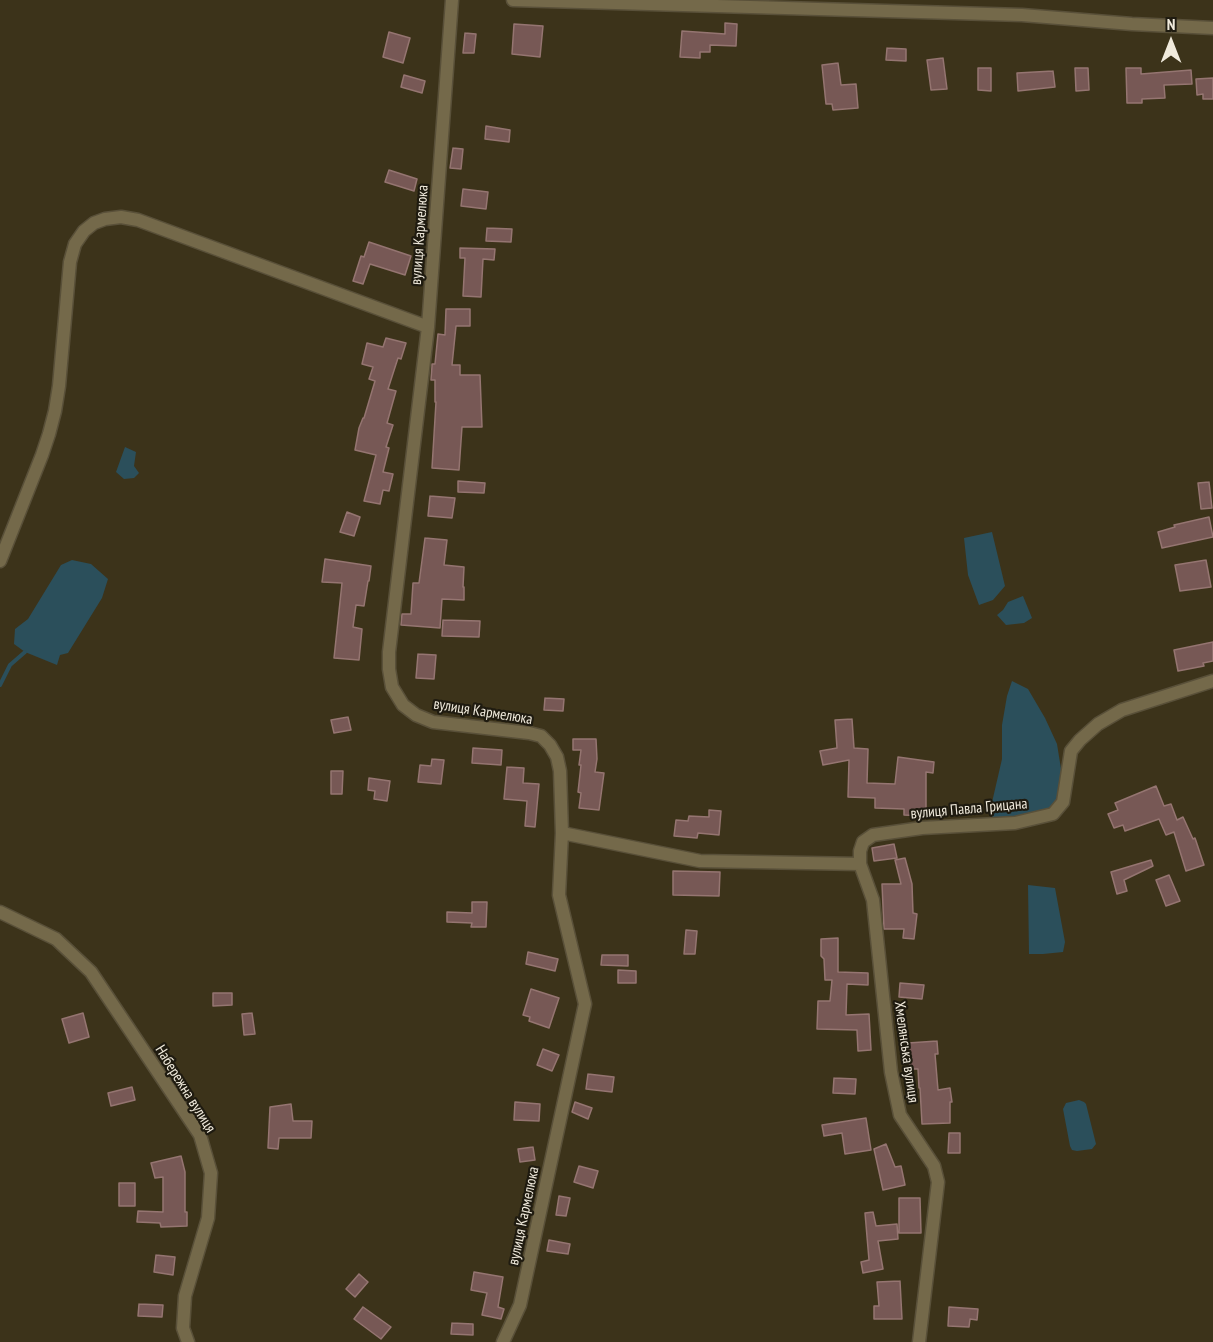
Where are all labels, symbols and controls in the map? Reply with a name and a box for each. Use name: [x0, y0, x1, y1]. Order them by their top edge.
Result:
north arrow: [1141, 12, 1201, 72]
text: N: [1167, 14, 1175, 34]
street label: вулиця Кармелюка: [408, 184, 432, 286]
street label: вулиця Кармелюка: [432, 695, 534, 729]
street label: вулиця Павла Грицана: [910, 795, 1028, 823]
street label: Хмелянська вулиця: [890, 1000, 922, 1104]
street label: Набережна вулиця: [151, 1042, 219, 1136]
street label: вулиця Кармелюка: [505, 1165, 543, 1267]

